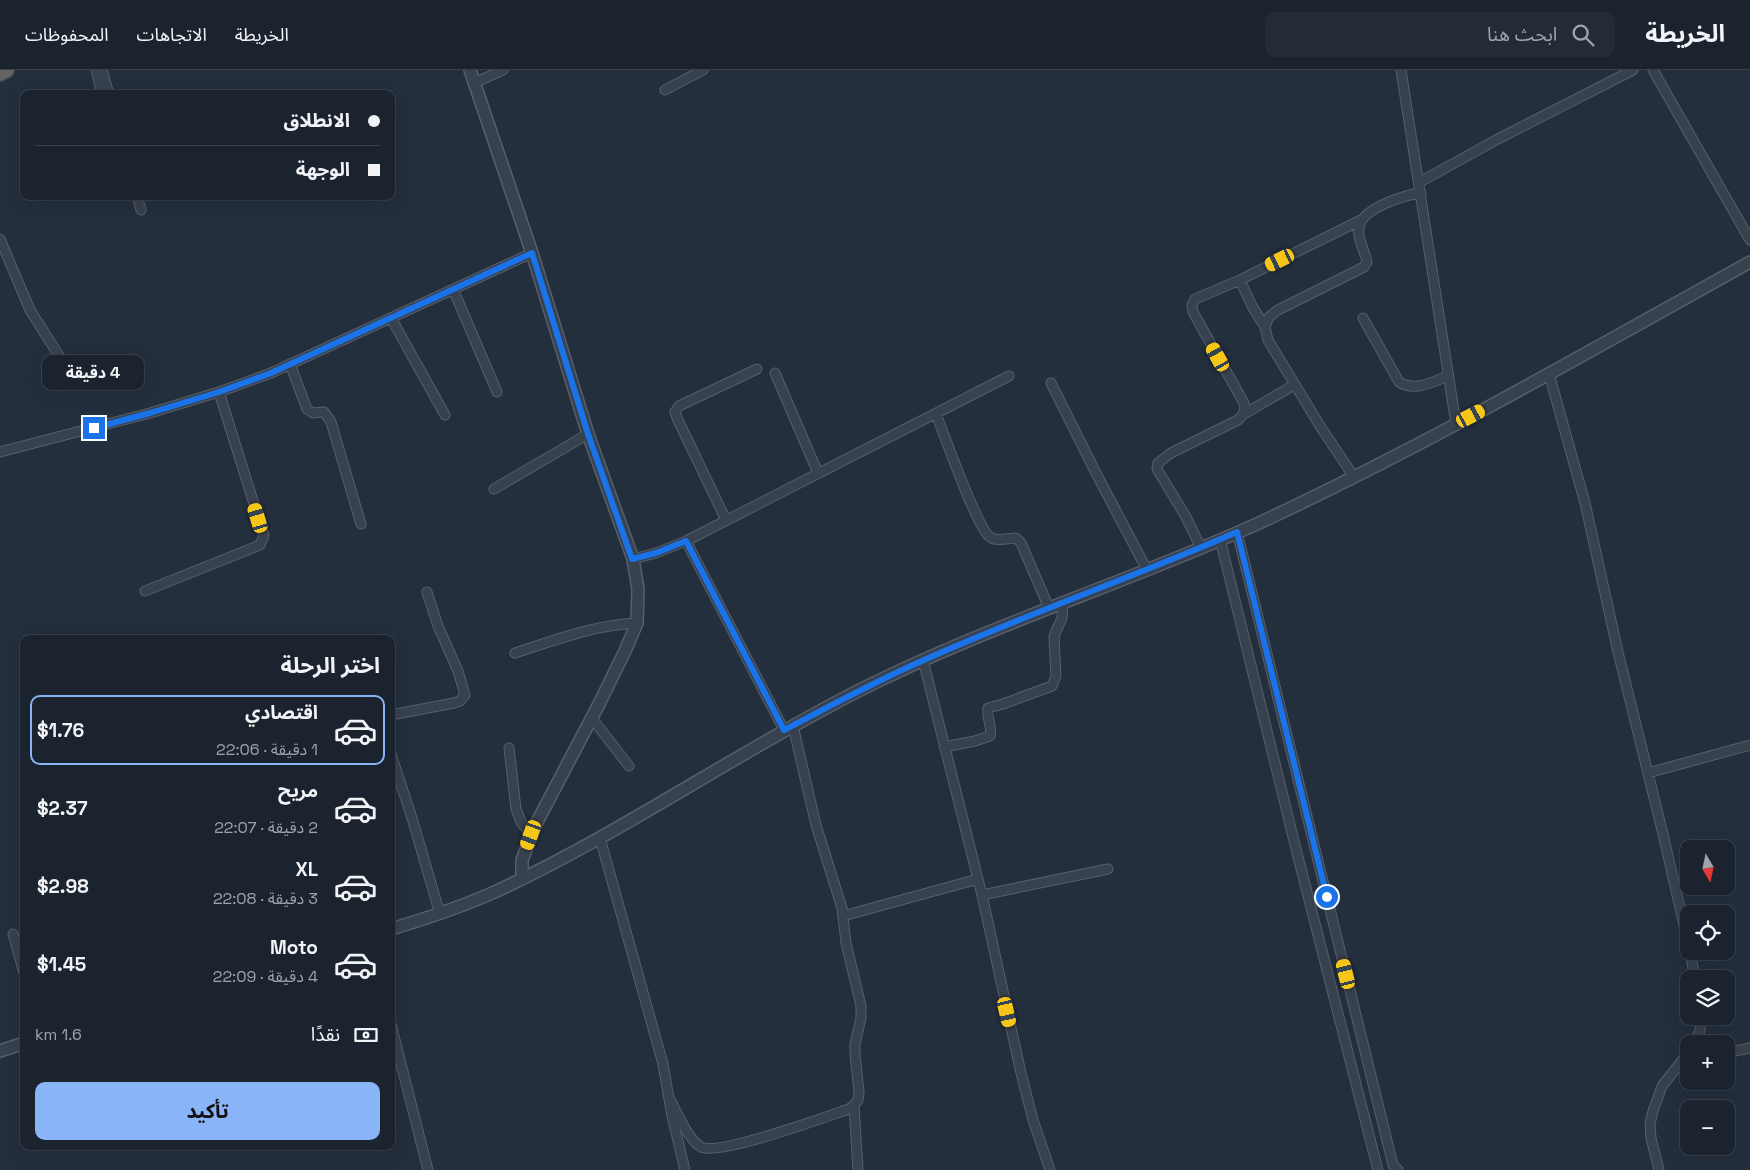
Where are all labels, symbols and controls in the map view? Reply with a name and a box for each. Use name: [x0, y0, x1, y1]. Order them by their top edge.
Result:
search box: [1265, 12, 1615, 57]
text: الخريطة: [1645, 18, 1725, 49]
icon: search: [1569, 21, 1597, 49]
text: ابحث هنا: [1487, 22, 1557, 47]
text: المحفوظات: [25, 23, 109, 46]
text: الاتجاهات: [137, 23, 207, 46]
text: الخريطة: [235, 23, 289, 46]
text: الانطلاق: [284, 108, 350, 133]
text: الوجهة: [296, 157, 350, 182]
car: [1263, 247, 1296, 273]
car: [1204, 340, 1231, 374]
callout: 4 دقيقة: [43, 356, 145, 390]
text: 4 دقيقة: [66, 362, 120, 383]
car: [1454, 402, 1487, 430]
route end: [83, 417, 105, 439]
car: [246, 501, 269, 535]
text: اختر الرحلة: [280, 651, 380, 679]
text: اقتصادي: [245, 700, 318, 725]
icon: car: [333, 708, 378, 753]
text: $1.76: [37, 718, 84, 743]
text: 1 دقيقة · 22:06: [216, 739, 318, 760]
text: مريح: [278, 778, 318, 803]
icon: car: [333, 786, 378, 831]
text: $2.37: [37, 796, 88, 821]
text: 2 دقيقة · 22:07: [214, 817, 318, 838]
car: [518, 818, 543, 852]
north arrow: [1680, 840, 1735, 895]
map controls: [1680, 840, 1735, 1155]
text: XL: [295, 857, 318, 882]
icon: car: [333, 864, 378, 909]
text: $2.98: [37, 874, 89, 899]
route start: [1316, 886, 1338, 908]
text: 3 دقيقة · 22:08: [213, 888, 318, 909]
button: locate: [1680, 905, 1735, 960]
text: Moto: [270, 935, 318, 960]
icon: car: [333, 942, 378, 987]
text: $1.45: [37, 952, 86, 977]
car: [1335, 958, 1356, 990]
text: 4 دقيقة · 22:09: [213, 966, 318, 987]
button: layers: [1680, 970, 1735, 1025]
car: [996, 996, 1017, 1028]
icon: cash: [352, 1021, 380, 1049]
text: نقدًا: [311, 1022, 340, 1047]
text: 1.6 km: [35, 1024, 82, 1045]
button: +: [1680, 1035, 1735, 1090]
button: تأكيد: [35, 1082, 380, 1140]
button: −: [1680, 1100, 1735, 1155]

